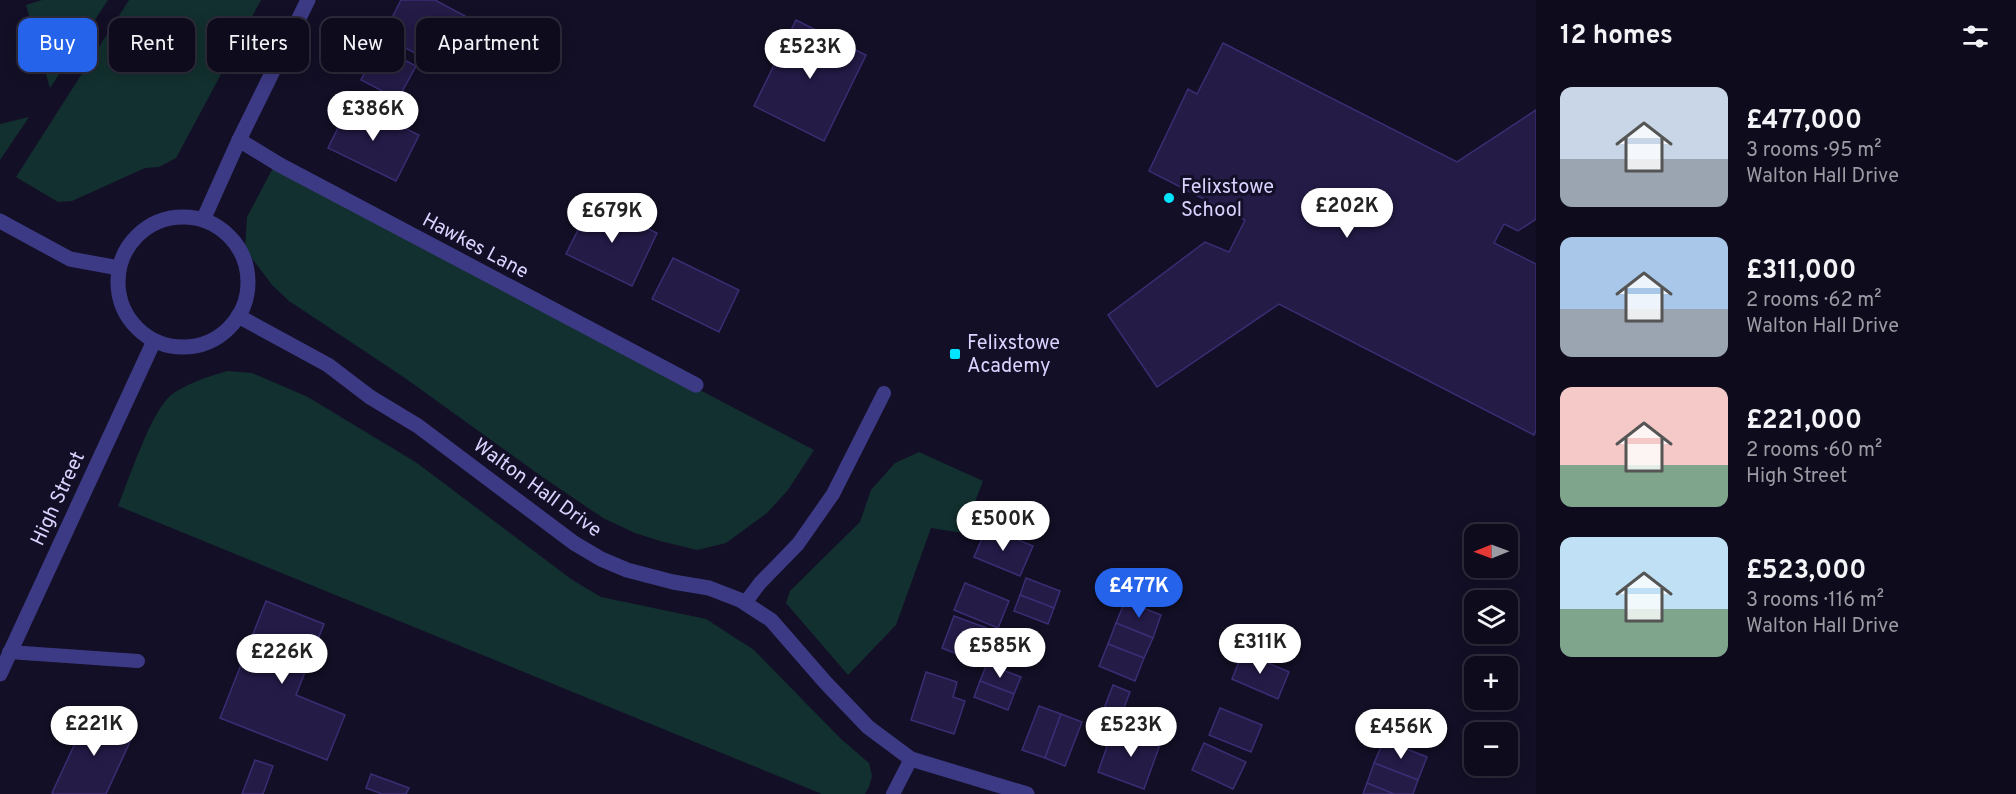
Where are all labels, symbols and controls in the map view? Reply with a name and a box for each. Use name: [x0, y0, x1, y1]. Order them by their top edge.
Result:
chip: Buy: [18, 18, 97, 72]
chip: Rent: [109, 18, 195, 72]
chip: Filters: [207, 18, 309, 72]
chip: New: [321, 18, 404, 72]
chip: Apartment: [416, 18, 560, 72]
text: 12 homes: [1560, 20, 1673, 53]
icon: filters: [1959, 20, 1992, 53]
pin: £523K: [768, 29, 852, 80]
text: £523K: [779, 35, 841, 61]
pin: £386K: [331, 91, 415, 142]
text: £386K: [341, 97, 405, 123]
text: £477,000: [1746, 105, 1862, 138]
icon: home: [1608, 111, 1680, 183]
text: 3 rooms · 95 m²: [1746, 138, 1882, 164]
text: Walton Hall Drive: [1746, 164, 1899, 190]
place label: Felixstowe School: [1181, 175, 1274, 224]
pin: £202K: [1305, 188, 1389, 239]
marker: Felixstowe School: [1162, 191, 1176, 205]
pin: £679K: [570, 193, 654, 244]
text: £202K: [1315, 194, 1379, 220]
text: £679K: [581, 199, 643, 225]
street label: Hawkes Lane: [417, 208, 533, 286]
text: £311,000: [1746, 255, 1856, 288]
icon: home: [1608, 261, 1680, 333]
text: 2 rooms · 62 m²: [1746, 288, 1882, 314]
text: Walton Hall Drive: [1746, 314, 1899, 340]
place label: Felixstowe Academy: [967, 331, 1060, 380]
marker: Felixstowe Academy: [948, 347, 962, 361]
text: £221,000: [1746, 405, 1862, 438]
icon: home: [1608, 411, 1680, 483]
street label: Walton Hall Drive: [467, 433, 606, 544]
text: 2 rooms · 60 m²: [1746, 438, 1882, 464]
street label: High Street: [26, 447, 92, 550]
text: High Street: [1746, 464, 1847, 490]
pin: £500K: [961, 501, 1045, 552]
text: £500K: [971, 507, 1035, 533]
north arrow: [1464, 524, 1518, 578]
map controls: [1464, 524, 1518, 776]
text: £523,000: [1746, 555, 1866, 588]
icon: home: [1608, 561, 1680, 633]
pin: £477K: [1097, 568, 1181, 619]
text: £477K: [1109, 574, 1169, 600]
text: 3 rooms · 116 m²: [1746, 588, 1884, 614]
button: layers: [1464, 590, 1518, 644]
text: Walton Hall Drive: [1746, 614, 1899, 640]
pin: £311K: [1218, 624, 1302, 675]
pin: £585K: [958, 628, 1042, 679]
text: £311K: [1233, 630, 1287, 656]
pin: £226K: [240, 634, 324, 685]
text: £585K: [968, 634, 1032, 660]
text: £226K: [251, 640, 313, 666]
button: +: [1464, 656, 1518, 710]
pin: £221K: [52, 706, 136, 757]
pin: £523K: [1089, 707, 1173, 758]
pin: £456K: [1359, 709, 1443, 760]
text: £221K: [65, 712, 123, 738]
text: £523K: [1100, 713, 1162, 739]
text: £456K: [1369, 715, 1433, 741]
button: −: [1464, 722, 1518, 776]

